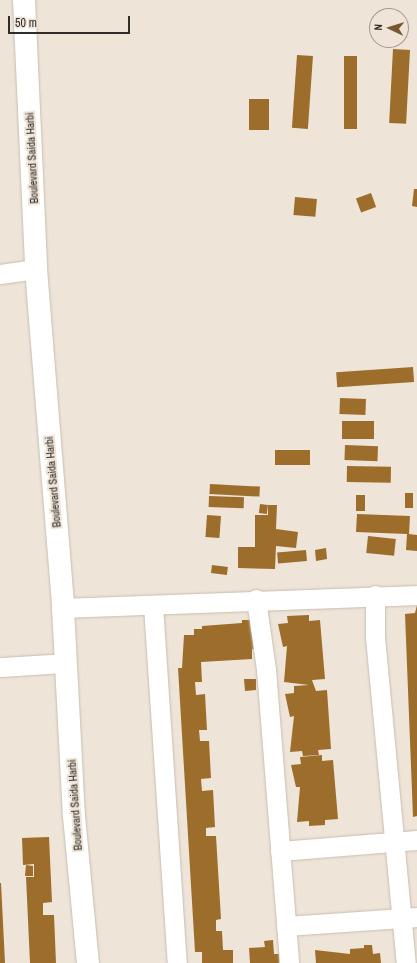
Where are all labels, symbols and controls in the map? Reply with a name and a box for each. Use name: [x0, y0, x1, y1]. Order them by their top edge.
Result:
scale bar: [10, 8, 132, 34]
north arrow: [369, 8, 409, 48]
text: 50 m: [15, 15, 37, 31]
text: N: [371, 24, 385, 31]
street label: Boulevard Saida Harbi: [23, 112, 41, 204]
street label: Boulevard Saida Harbi: [42, 436, 64, 528]
street label: Boulevard Saida Harbi: [65, 759, 85, 851]

